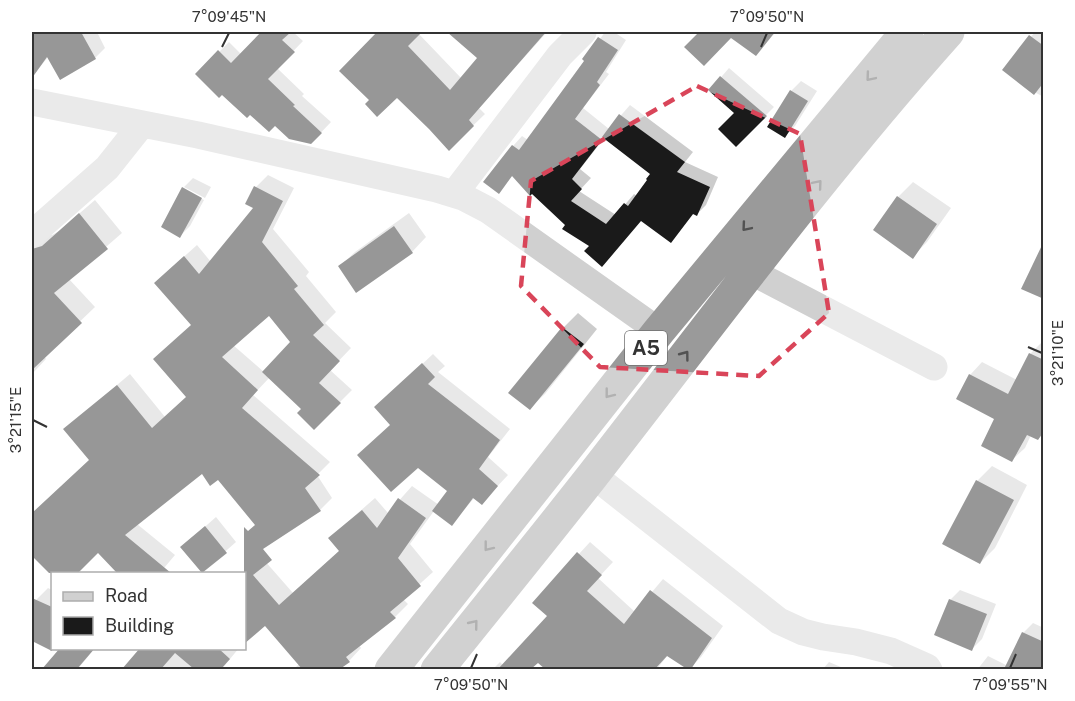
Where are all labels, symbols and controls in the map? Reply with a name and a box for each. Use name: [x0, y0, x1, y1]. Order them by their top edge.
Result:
text: 7°09'45"N: [192, 8, 266, 25]
text: 7°09'50"N: [730, 8, 804, 25]
one-way arrow: [866, 70, 877, 81]
one-way arrow: [810, 180, 821, 191]
one-way arrow: [742, 220, 753, 231]
text: 3°21'10"E: [1049, 320, 1066, 386]
road number: A5: [625, 331, 667, 365]
one-way arrow: [678, 351, 689, 362]
text: 3°21'15"E: [7, 387, 24, 453]
one-way arrow: [606, 387, 617, 398]
one-way arrow: [484, 540, 495, 551]
legend: [51, 572, 246, 650]
text: Road: [105, 585, 148, 606]
text: Building: [105, 615, 174, 636]
one-way arrow: [466, 620, 477, 631]
text: 7°09'50"N: [434, 676, 508, 693]
text: 7°09'55"N: [972, 676, 1048, 693]

